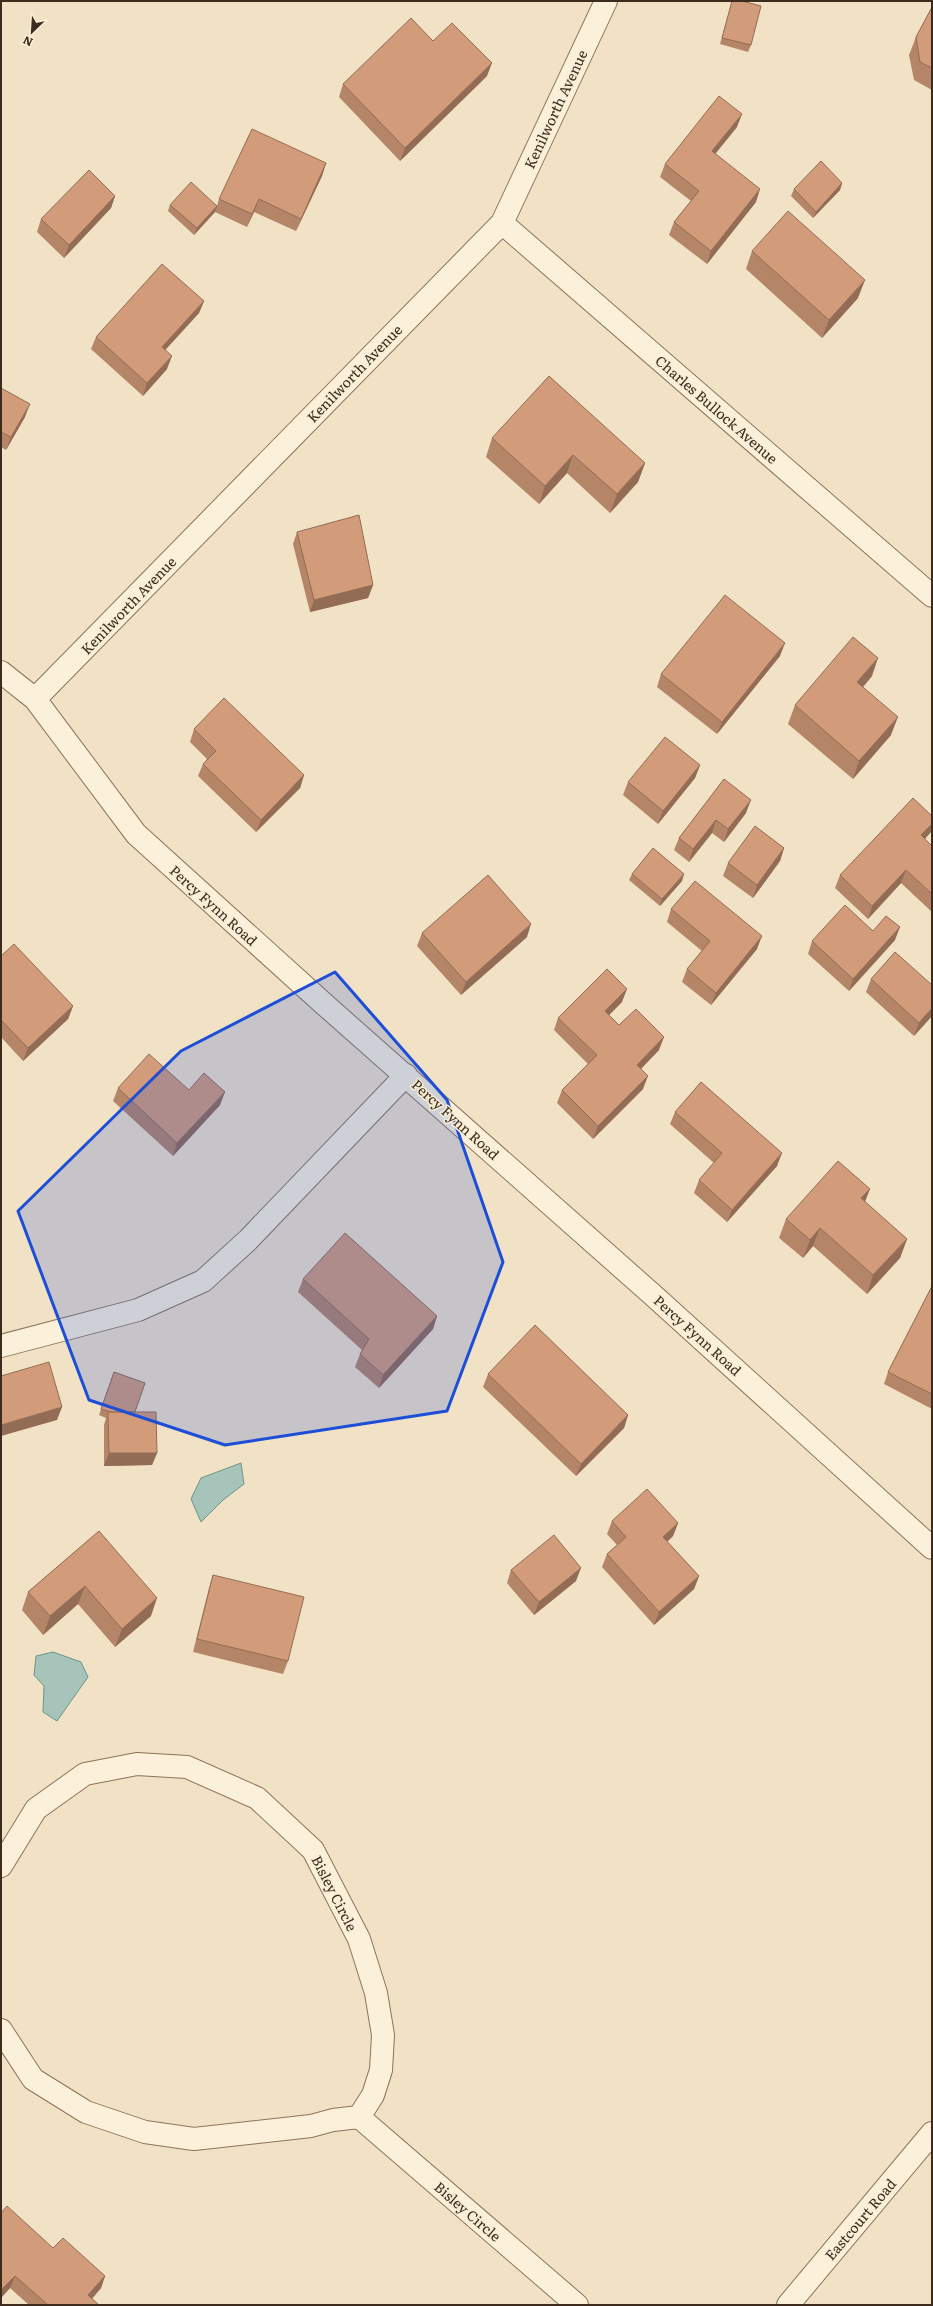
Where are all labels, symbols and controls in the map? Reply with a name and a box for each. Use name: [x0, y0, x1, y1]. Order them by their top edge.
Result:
north arrow: [12, 12, 52, 52]
text: N: [20, 33, 35, 51]
street label: Kenilworth Avenue: [519, 46, 591, 172]
street label: Kenilworth Avenue: [302, 320, 406, 426]
street label: Charles Bullock Avenue: [651, 350, 783, 468]
street label: Kenilworth Avenue: [76, 552, 180, 658]
street label: Percy Fynn Road: [166, 860, 262, 950]
street label: Percy Fynn Road: [408, 1074, 504, 1164]
street label: Percy Fynn Road: [650, 1290, 746, 1380]
street label: Bisley Circle: [307, 1852, 363, 1934]
street label: Eastcourt Road: [820, 2174, 900, 2264]
street label: Bisley Circle: [430, 2176, 506, 2246]

